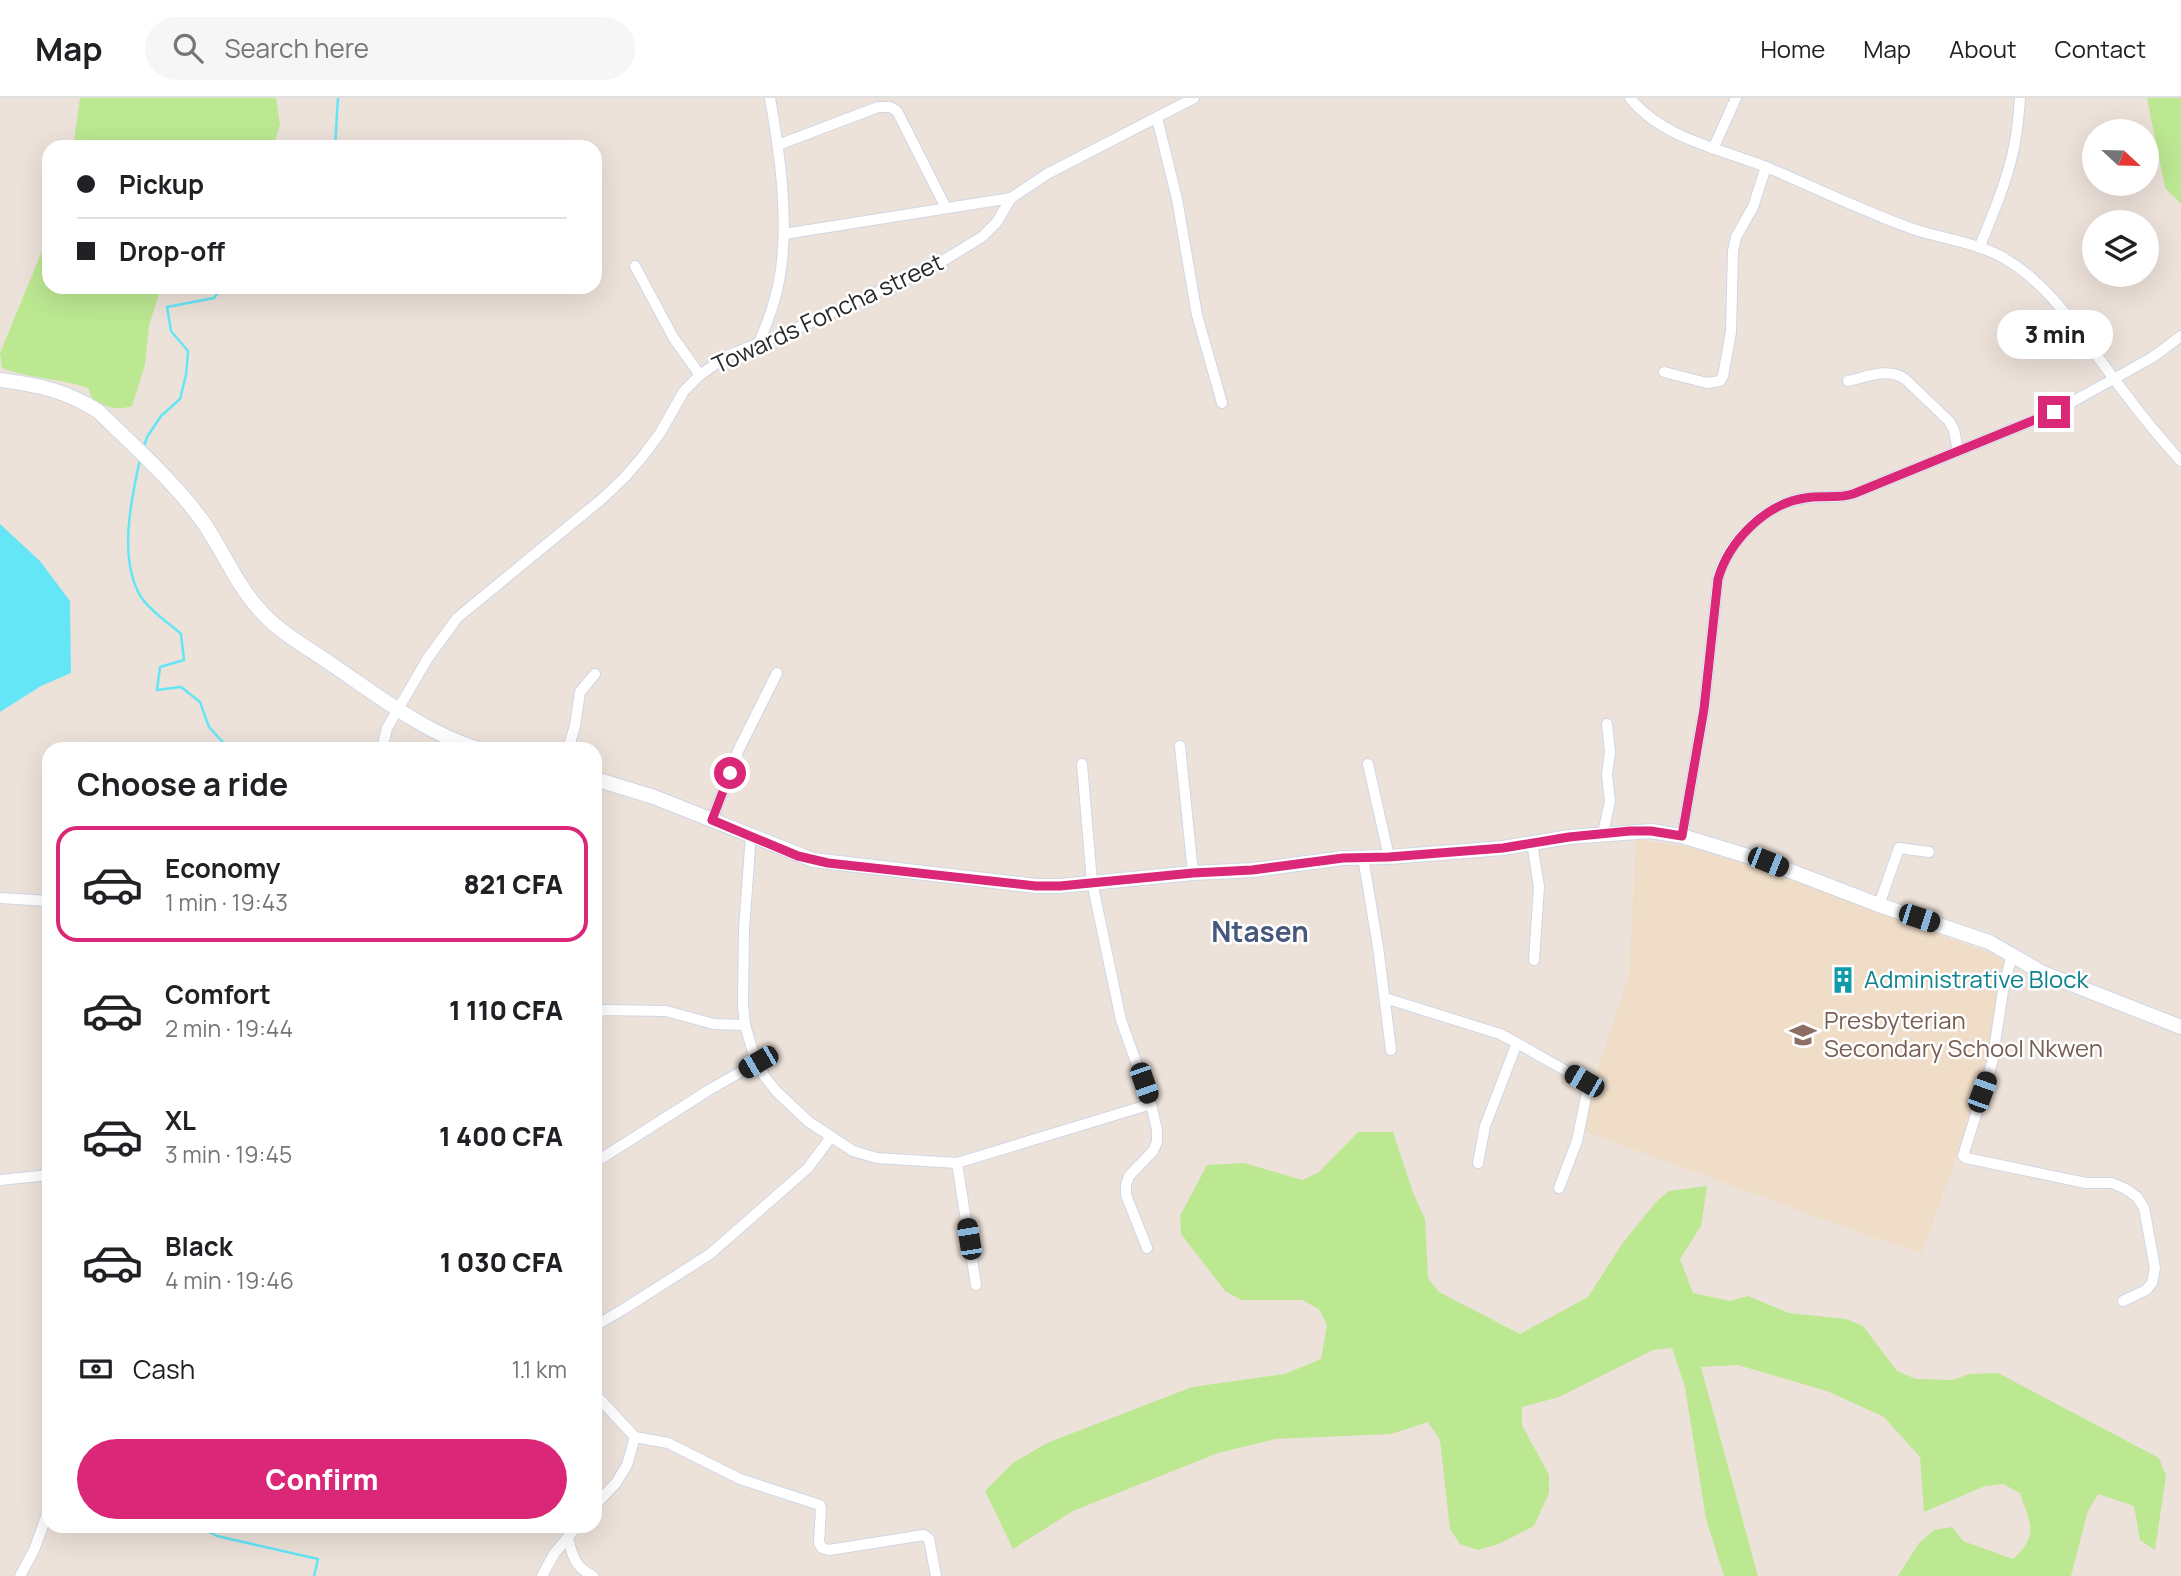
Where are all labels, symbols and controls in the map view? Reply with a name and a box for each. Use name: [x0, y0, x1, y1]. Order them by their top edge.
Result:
search box: [145, 17, 635, 80]
text: Map: [35, 26, 103, 71]
icon: search: [169, 29, 207, 67]
text: Search here: [225, 30, 369, 66]
text: Home: [1760, 32, 1825, 65]
text: Map: [1863, 32, 1911, 65]
text: About: [1949, 32, 2017, 65]
text: Contact: [2055, 32, 2146, 65]
north arrow: [2082, 119, 2160, 196]
map controls: [2082, 119, 2159, 287]
text: Pickup: [119, 166, 204, 202]
button: layers: [2082, 210, 2159, 287]
text: Drop-off: [119, 233, 225, 269]
street label: Towards Foncha street: [707, 245, 948, 381]
callout: 3 min: [1996, 310, 2112, 360]
text: 3 min: [2025, 318, 2085, 350]
route end: [2038, 396, 2070, 428]
route start: [714, 757, 746, 789]
text: Choose a ride: [77, 762, 288, 806]
car: [1745, 844, 1792, 880]
text: Economy: [165, 850, 280, 886]
icon: car: [81, 853, 144, 916]
text: 821 CFA: [463, 866, 563, 902]
text: 1 min · 19:43: [165, 886, 288, 918]
car: [1896, 902, 1943, 934]
district label: Ntasen: [1211, 912, 1309, 950]
place label: Administrative Block: [1864, 962, 2090, 995]
building icon: Administrative Block: [1828, 965, 1858, 995]
text: Comfort: [165, 976, 271, 1012]
icon: car: [81, 979, 144, 1042]
text: 1 110 CFA: [449, 992, 563, 1028]
place label: Presbyterian Secondary School Nkwen: [1824, 1003, 2103, 1064]
text: 2 min · 19:44: [165, 1012, 293, 1044]
school or university icon: Presbyterian Secondary School Nkwen: [1788, 1020, 1818, 1050]
car: [735, 1042, 782, 1082]
car: [1128, 1060, 1161, 1106]
car: [1561, 1061, 1608, 1101]
car: [1965, 1069, 2000, 1115]
text: XL: [165, 1102, 196, 1138]
icon: car: [81, 1105, 144, 1168]
text: 1 400 CFA: [439, 1118, 563, 1154]
text: 3 min · 19:45: [165, 1138, 292, 1170]
car: [956, 1217, 983, 1261]
text: Black: [165, 1228, 233, 1264]
icon: car: [81, 1231, 144, 1294]
text: 1 030 CFA: [440, 1244, 563, 1280]
text: 4 min · 19:46: [165, 1264, 294, 1296]
icon: cash: [77, 1350, 115, 1388]
text: Cash: [133, 1351, 195, 1387]
text: 1.1 km: [511, 1353, 567, 1385]
button: Confirm: [77, 1439, 567, 1519]

